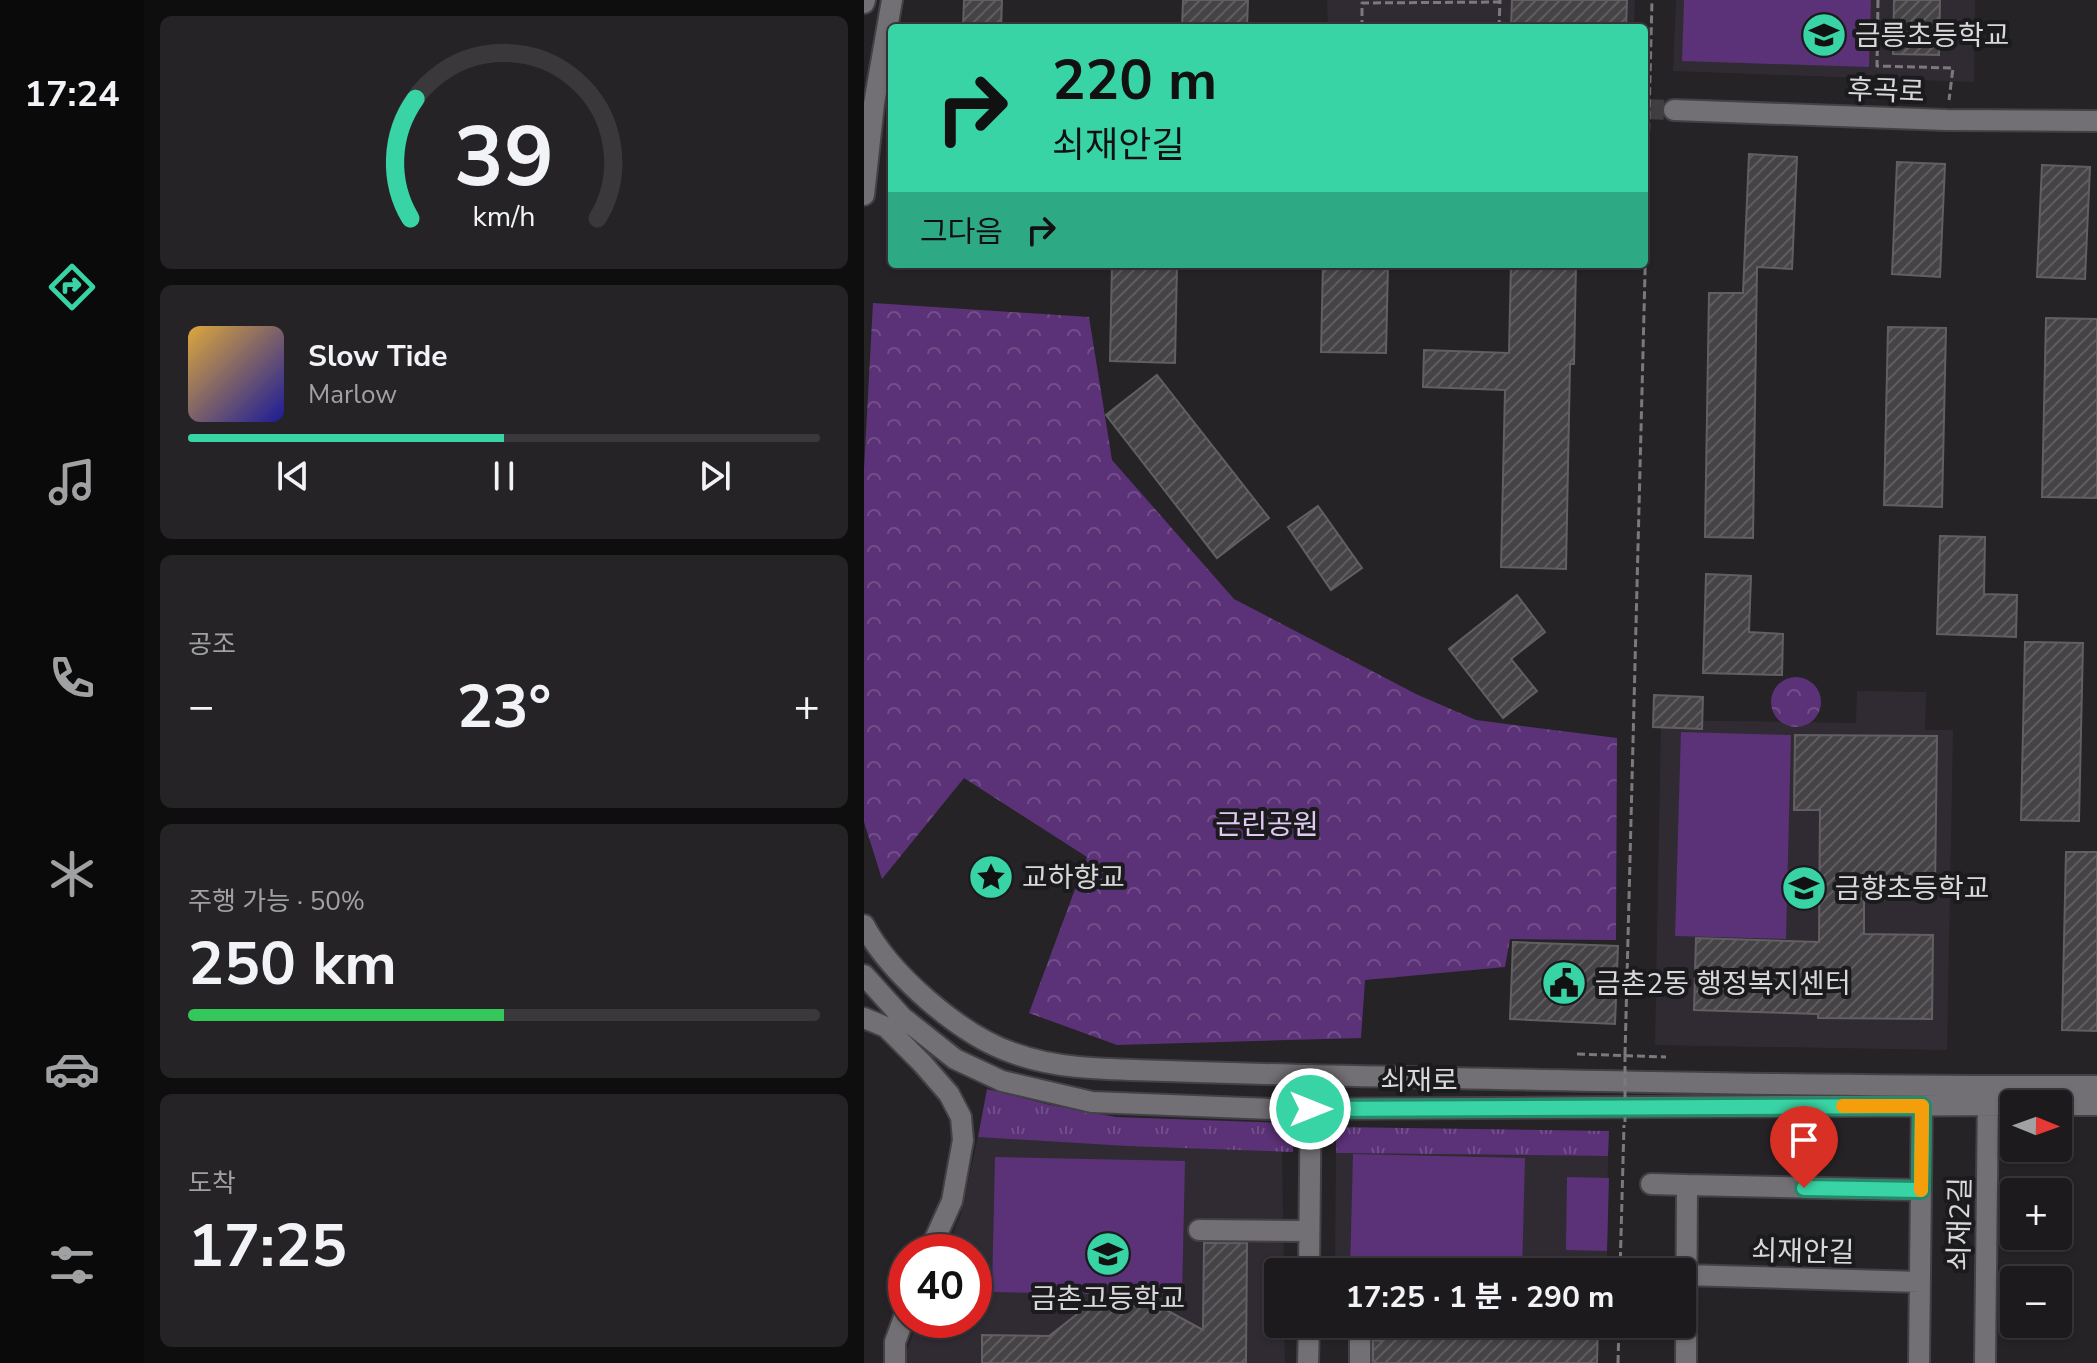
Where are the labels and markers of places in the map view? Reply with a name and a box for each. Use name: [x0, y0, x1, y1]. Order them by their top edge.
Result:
school or university icon: 금릉초등학교: [1800, 11, 1848, 59]
place label: 금릉초등학교: [1855, 17, 2010, 55]
place icon: 교하향교: [967, 853, 1015, 901]
place label: 교하향교: [1022, 859, 1125, 897]
school or university icon: 금향초등학교: [1780, 864, 1828, 912]
place label: 금향초등학교: [1835, 870, 1990, 908]
public building icon: 금촌2동 행정복지센터: [1540, 959, 1588, 1007]
place label: 금촌2동 행정복지센터: [1595, 965, 1851, 1003]
pin: [1770, 1106, 1838, 1188]
school or university icon: 금촌고등학교: [1084, 1230, 1132, 1278]
place label: 금촌고등학교: [1031, 1280, 1185, 1318]

